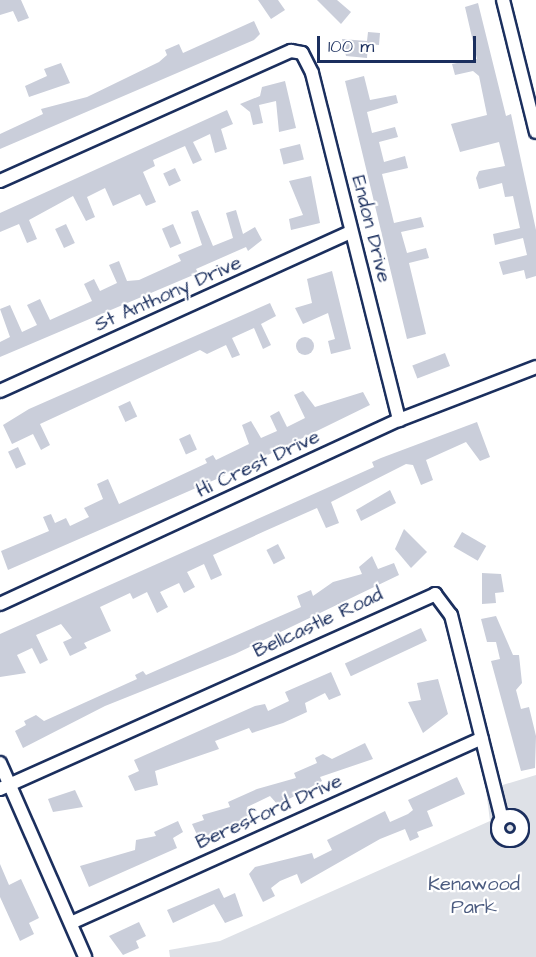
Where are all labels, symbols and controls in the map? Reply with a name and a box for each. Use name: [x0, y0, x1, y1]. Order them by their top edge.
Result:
scale bar: [320, 24, 479, 62]
text: 100 m: [328, 34, 374, 59]
street label: Endon Drive: [346, 173, 396, 285]
street label: St Anthony Drive: [91, 251, 245, 337]
street label: Hi Crest Drive: [192, 425, 324, 503]
street label: Bellcastle Road: [249, 582, 387, 664]
street label: Beresford Drive: [192, 769, 346, 855]
park label: Kenawood Park: [428, 872, 520, 919]

